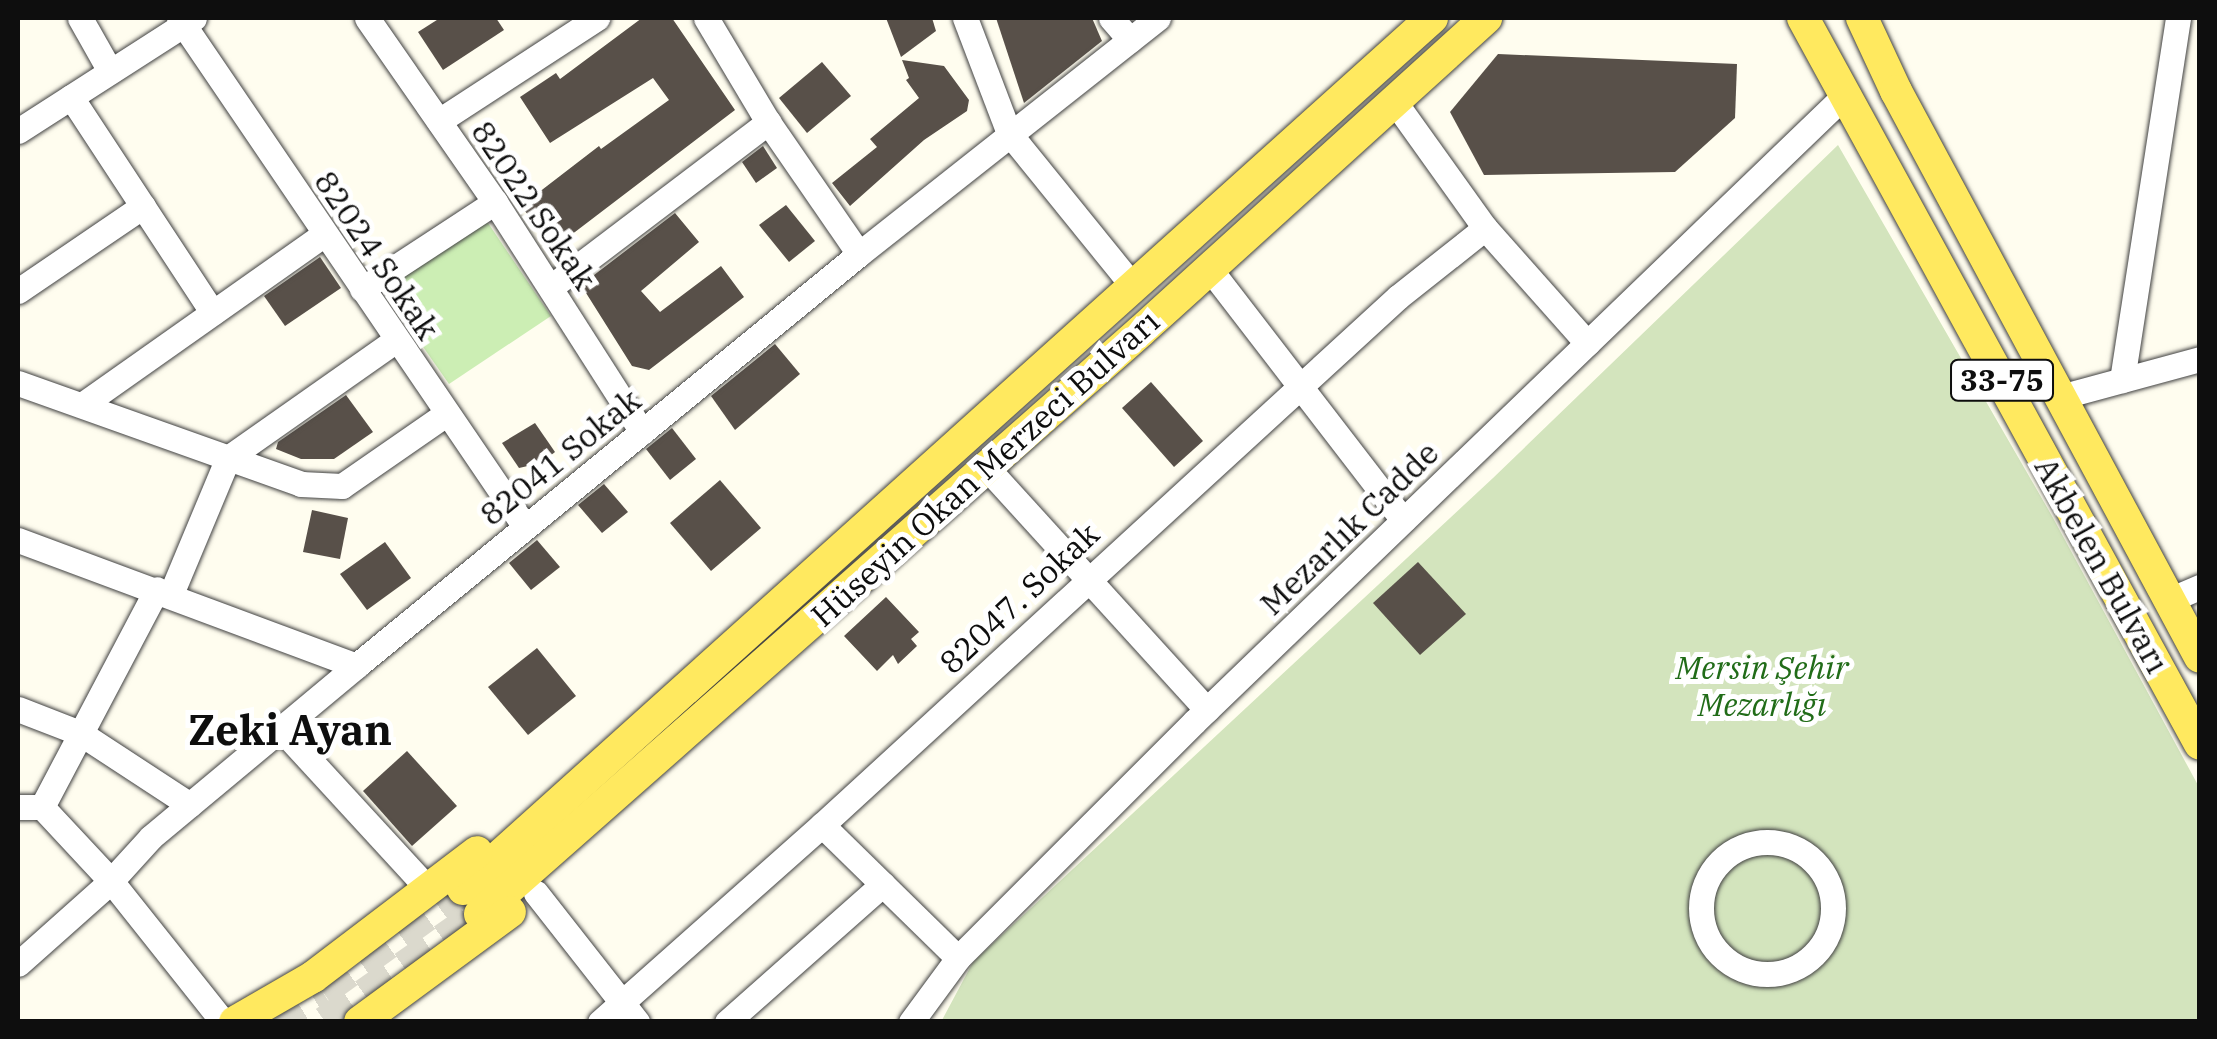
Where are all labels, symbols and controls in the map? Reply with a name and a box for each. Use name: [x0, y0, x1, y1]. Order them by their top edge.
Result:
street label: 82022 Sokak: [464, 113, 604, 297]
street label: 82024 Sokak: [307, 163, 447, 347]
street label: Hüseyin Okan Merzeci Bulvarı: [803, 302, 1167, 634]
road number: 33-75: [1950, 355, 2054, 405]
street label: 82041 Sokak: [472, 381, 648, 533]
street label: Mezarlık Cadde: [1252, 433, 1446, 623]
street label: Akbelen Bulvarı: [2027, 451, 2177, 679]
street label: 82047. Sokak: [931, 514, 1107, 682]
park label: Mersin Şehir Mezarlığı: [1675, 649, 1849, 724]
district label: Zeki Ayan: [188, 705, 392, 755]

